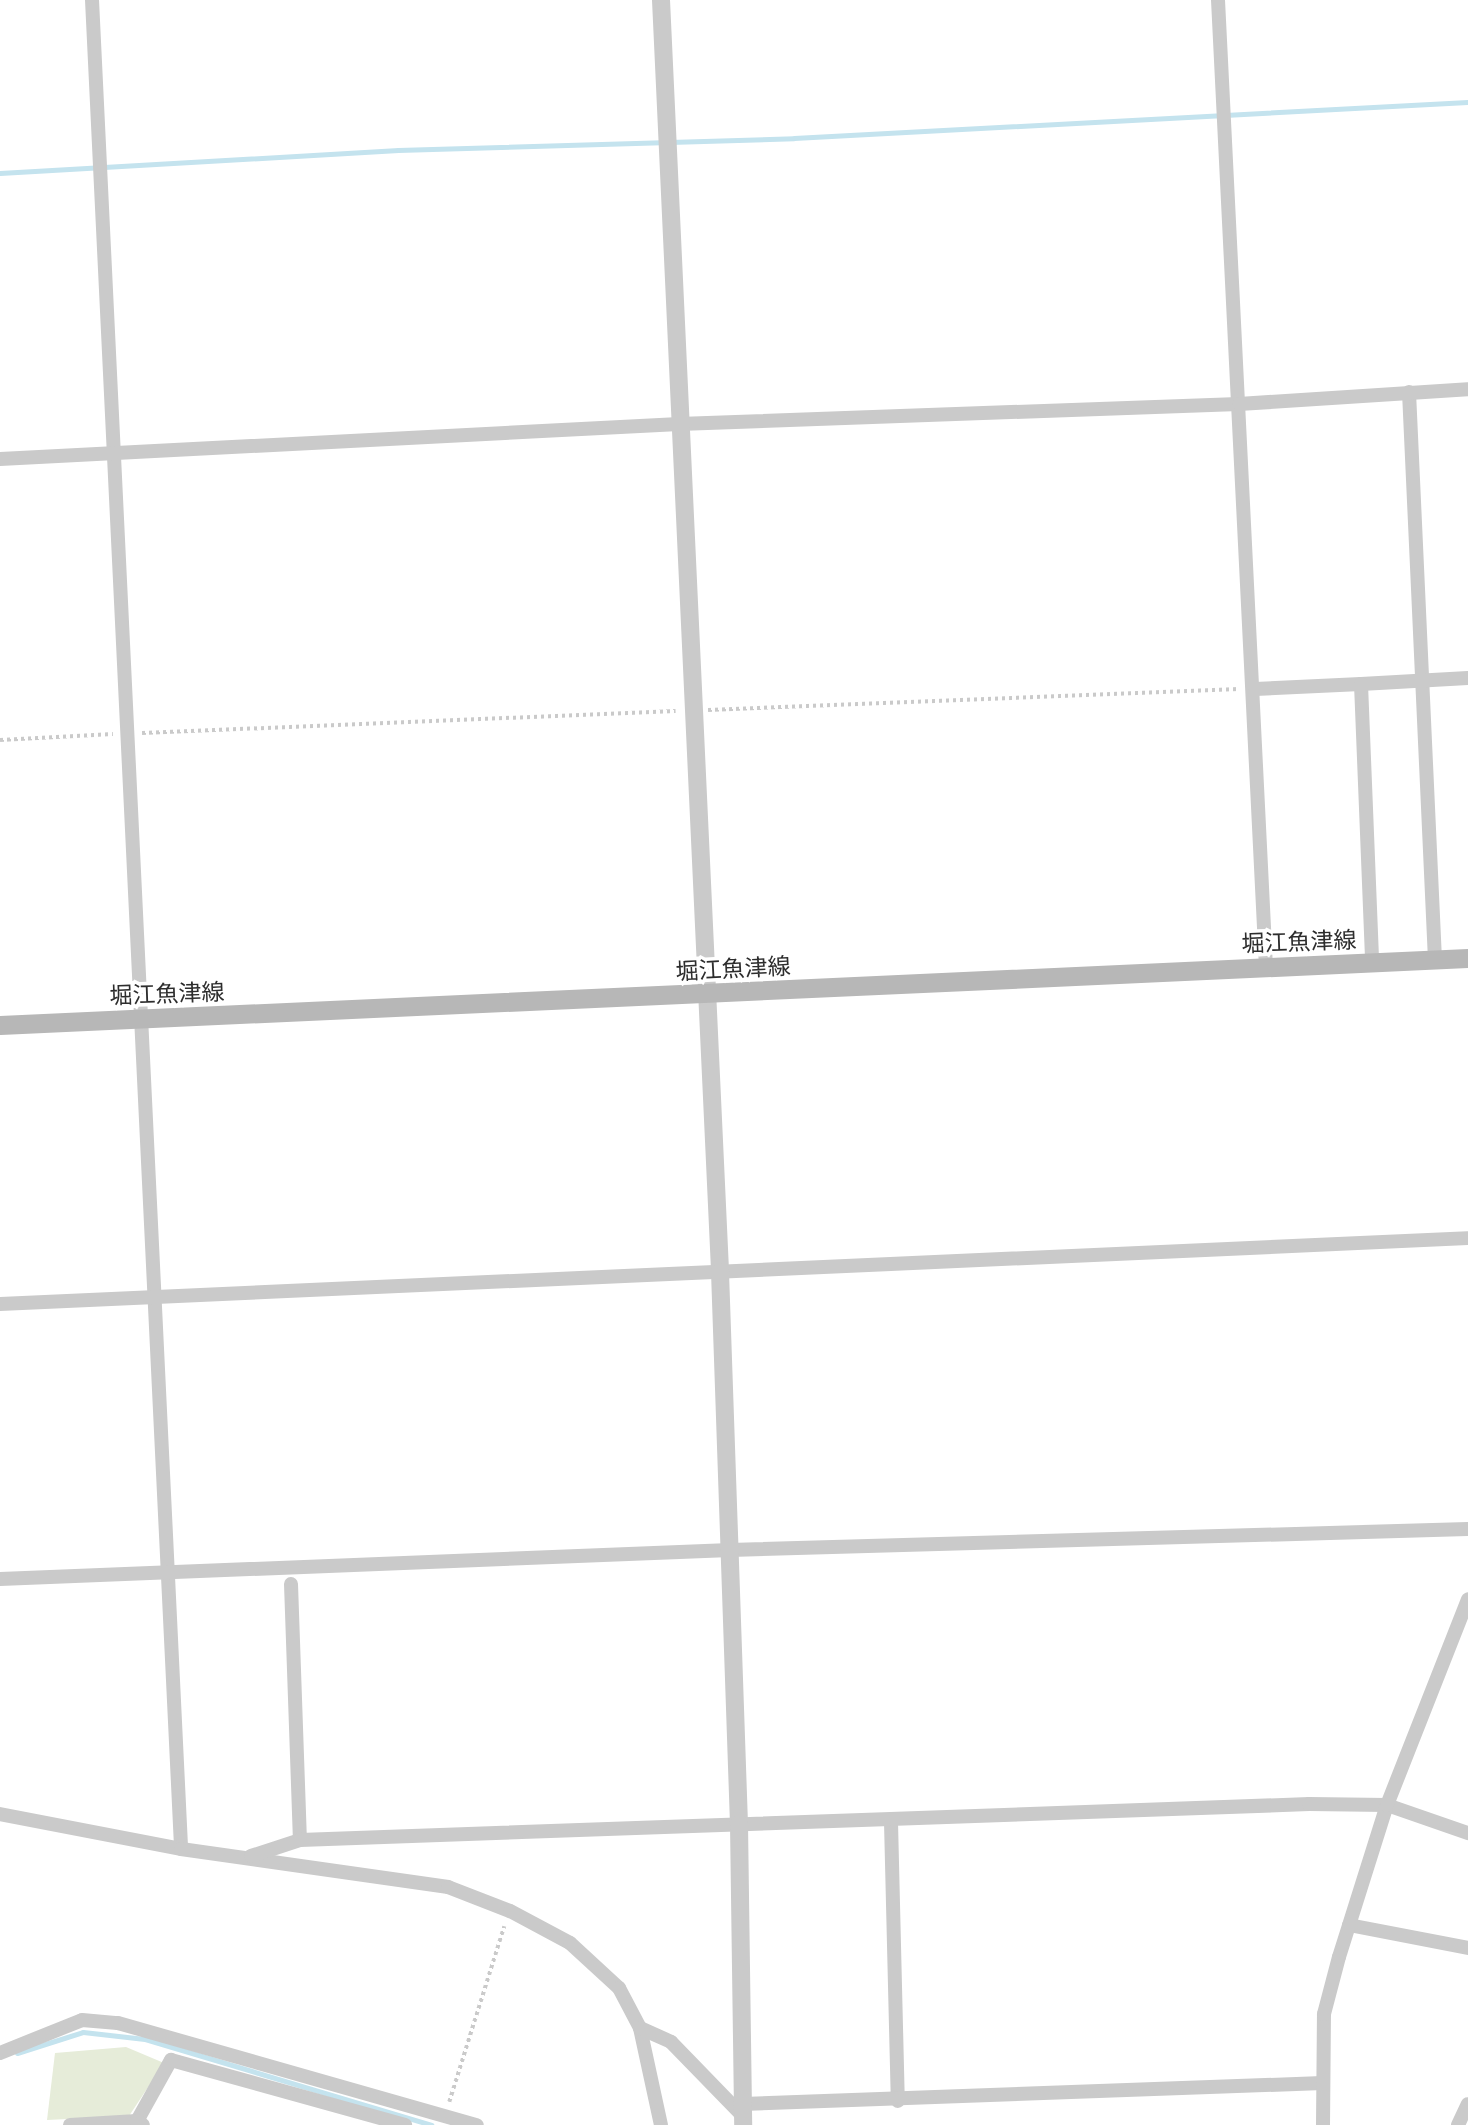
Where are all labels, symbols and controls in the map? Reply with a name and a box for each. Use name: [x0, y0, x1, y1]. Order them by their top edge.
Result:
street label: 堀江魚津線: [1241, 925, 1357, 957]
street label: 堀江魚津線: [675, 951, 791, 985]
street label: 堀江魚津線: [109, 977, 225, 1009]

